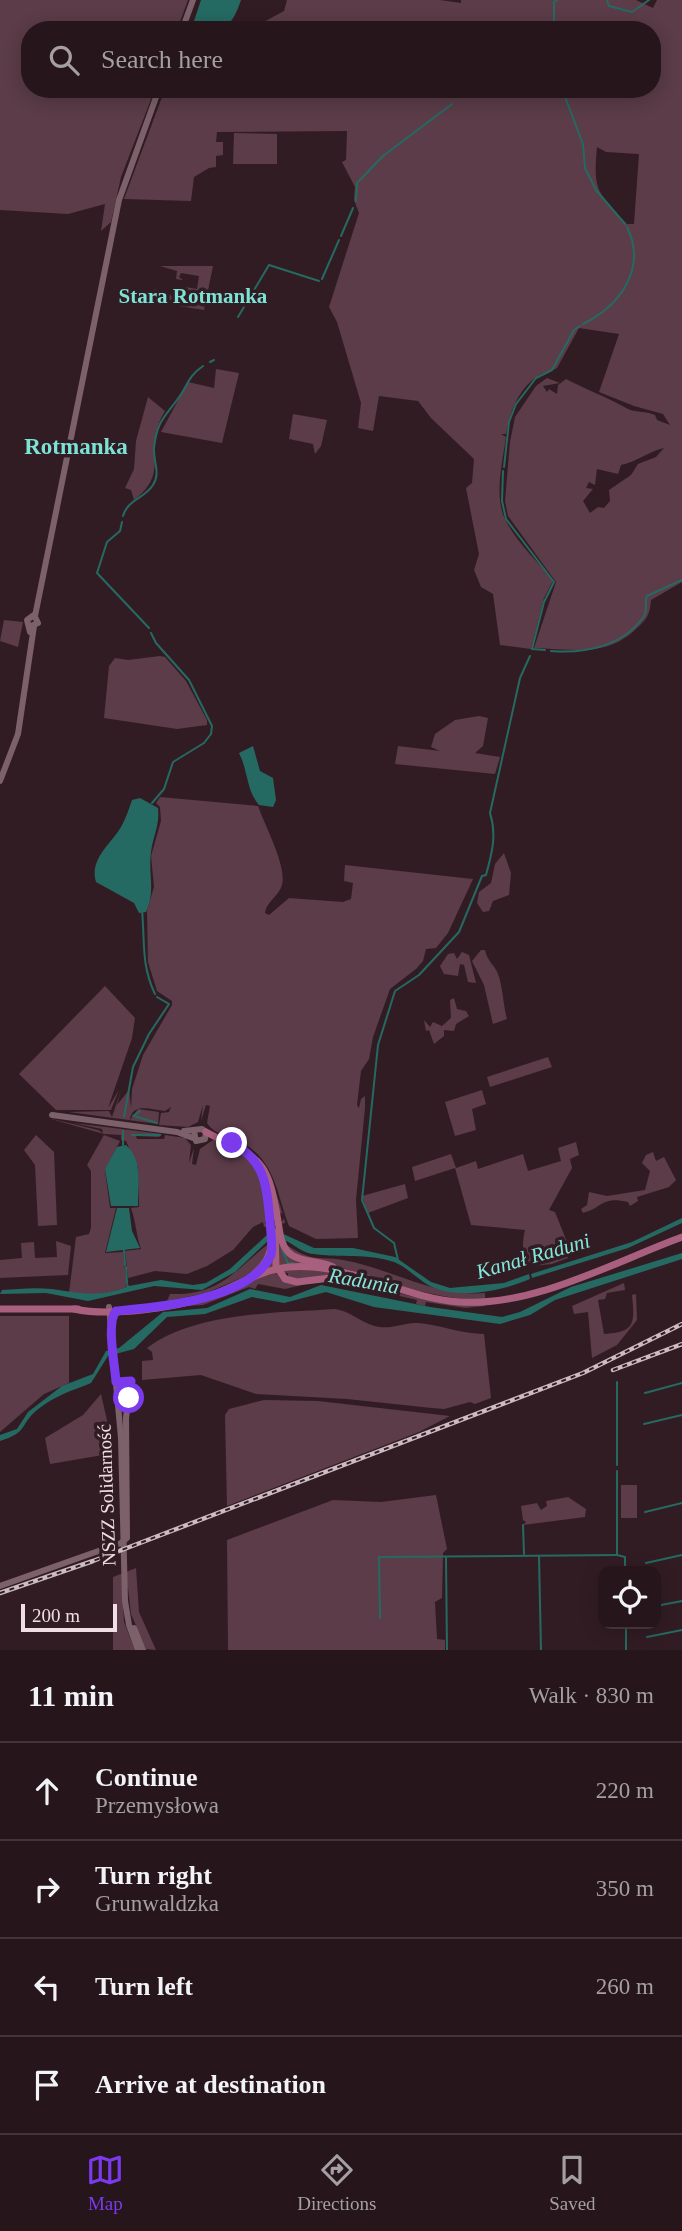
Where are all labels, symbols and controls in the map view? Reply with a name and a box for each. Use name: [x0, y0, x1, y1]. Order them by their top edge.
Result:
search box: [21, 21, 661, 98]
icon: search: [45, 41, 83, 79]
text: Search here: [101, 45, 223, 74]
district label: Stara Rotmanka: [119, 284, 268, 308]
district label: Rotmanka: [24, 434, 128, 459]
route end: [216, 1127, 247, 1158]
water label: Kanał Raduni: [472, 1228, 593, 1284]
water label: Radunia: [326, 1263, 401, 1299]
route start: [113, 1382, 144, 1413]
street label: NSZZ Solidarność: [94, 1424, 119, 1566]
map controls: [598, 1566, 661, 1629]
button: locate: [598, 1566, 661, 1629]
scale bar: [21, 1601, 117, 1633]
text: 200 m: [32, 1605, 80, 1626]
text: 11 min: [28, 1679, 114, 1712]
text: Walk · 830 m: [529, 1683, 654, 1708]
text: Continue: [95, 1763, 198, 1792]
icon: ahead: [28, 1772, 66, 1810]
text: 220 m: [596, 1778, 654, 1803]
text: Przemysłowa: [95, 1793, 219, 1818]
text: Turn right: [95, 1861, 212, 1890]
icon: right: [28, 1870, 66, 1908]
text: 350 m: [596, 1876, 654, 1901]
text: Grunwaldzka: [95, 1891, 219, 1916]
icon: left: [28, 1968, 66, 2006]
text: Turn left: [95, 1972, 193, 2001]
text: 260 m: [596, 1974, 654, 1999]
icon: arrive: [28, 2066, 66, 2104]
text: Arrive at destination: [95, 2070, 326, 2099]
tab: Map: [86, 2151, 124, 2215]
tab: Directions: [297, 2151, 376, 2215]
tab: Saved: [549, 2151, 596, 2215]

